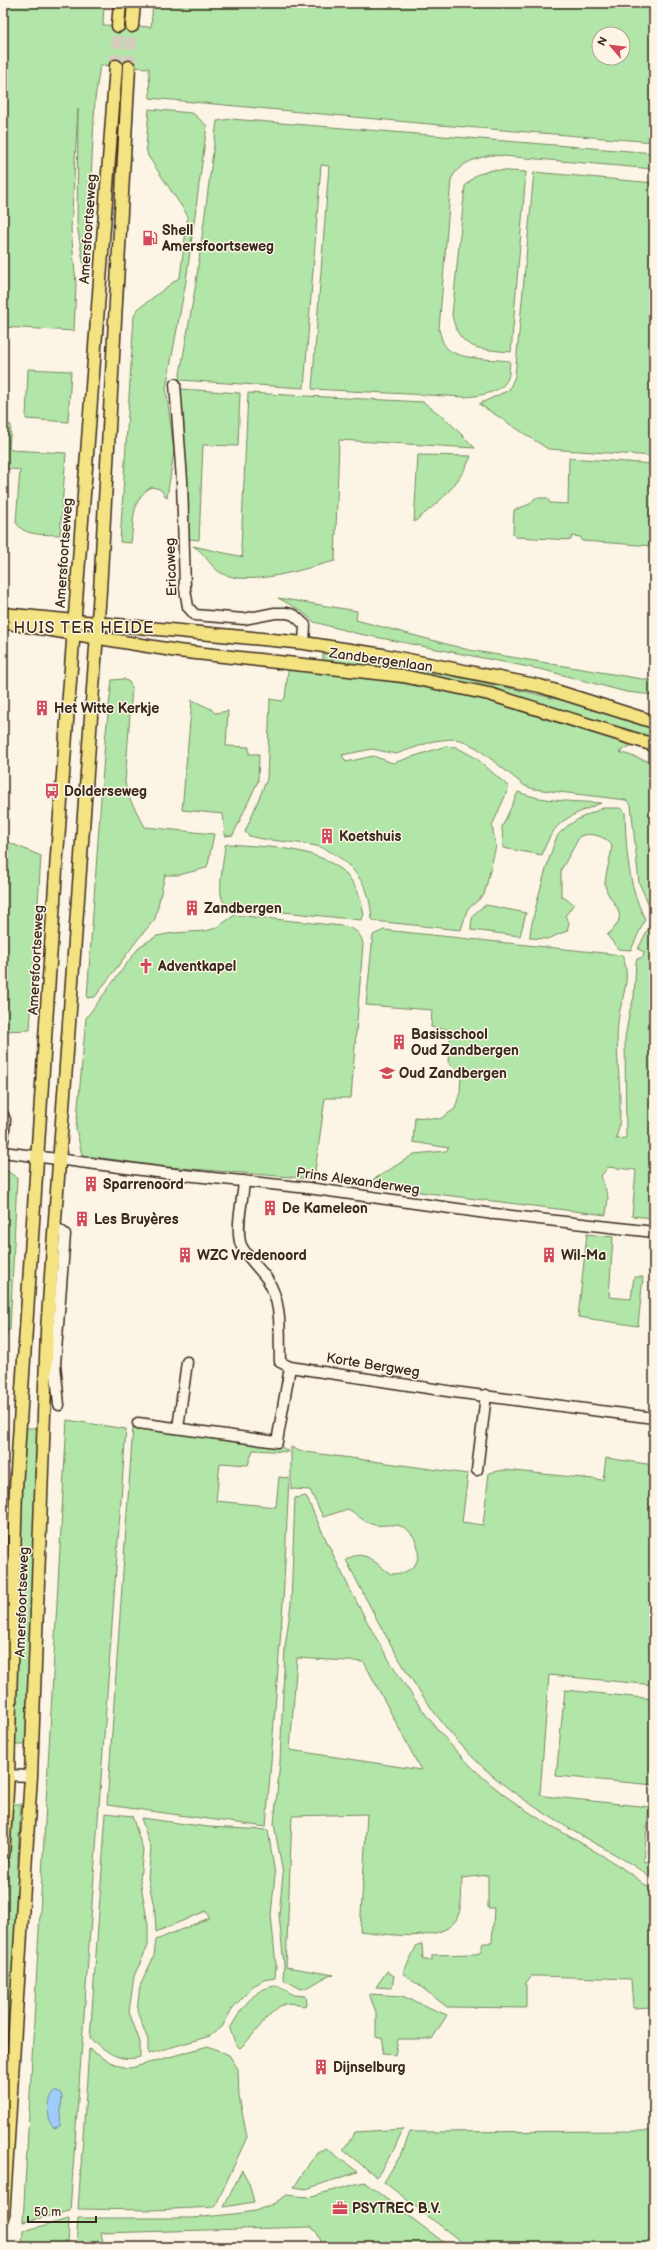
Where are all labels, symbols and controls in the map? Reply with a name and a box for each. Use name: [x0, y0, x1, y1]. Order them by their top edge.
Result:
north arrow: [591, 26, 631, 66]
text: N: [595, 35, 610, 48]
street label: Amersfoortseweg: [76, 173, 100, 285]
place label: Shell Amersfoortseweg: [161, 222, 274, 255]
fuel station icon: Shell Amersfoortseweg: [141, 229, 159, 247]
street label: Amersfoortseweg: [52, 497, 76, 609]
street label: Ericaweg: [161, 537, 181, 597]
district label: HUIS TER HEIDE: [13, 619, 155, 638]
street label: Zandbergenlaan: [327, 644, 434, 676]
building icon: Het Witte Kerkje: [33, 699, 51, 717]
place label: Het Witte Kerkje: [54, 700, 159, 717]
bus stop icon: Dolderseweg: [43, 782, 61, 800]
place label: Dolderseweg: [64, 783, 147, 800]
building icon: Koetshuis: [318, 827, 336, 845]
place label: Koetshuis: [339, 828, 401, 845]
building icon: Zandbergen: [183, 899, 201, 917]
place label: Zandbergen: [204, 900, 282, 917]
street label: Amersfoortseweg: [25, 904, 47, 1016]
church icon: Adventkapel: [137, 957, 155, 975]
place label: Adventkapel: [157, 958, 236, 975]
place label: Basisschool Oud Zandbergen: [411, 1026, 519, 1059]
building icon: Basisschool Oud Zandbergen: [390, 1033, 408, 1051]
school or university icon: Oud Zandbergen: [378, 1064, 396, 1082]
place label: Oud Zandbergen: [399, 1065, 507, 1082]
street label: Prins Alexanderweg: [295, 1164, 421, 1198]
building icon: Sparrenoord: [82, 1175, 100, 1193]
place label: Sparrenoord: [103, 1176, 184, 1193]
building icon: De Kameleon: [261, 1199, 279, 1217]
place label: De Kameleon: [282, 1200, 368, 1217]
building icon: Les Bruyères: [73, 1210, 91, 1228]
place label: Les Bruyères: [94, 1211, 179, 1228]
building icon: WZC Vredenoord: [176, 1246, 194, 1264]
building icon: Wil-Ma: [540, 1246, 558, 1264]
place label: WZC Vredenoord: [197, 1247, 307, 1264]
place label: Wil-Ma: [561, 1247, 606, 1264]
street label: Korte Bergweg: [325, 1349, 421, 1381]
street label: Amersfoortseweg: [12, 1547, 32, 1657]
building icon: Dijnselburg: [312, 2058, 330, 2076]
place label: Dijnselburg: [333, 2059, 406, 2076]
scale bar: [28, 2198, 96, 2224]
office icon: PSYTREC B.V.: [331, 2199, 349, 2217]
place label: PSYTREC B.V.: [352, 2200, 441, 2217]
text: 50 m: [34, 2205, 61, 2220]

